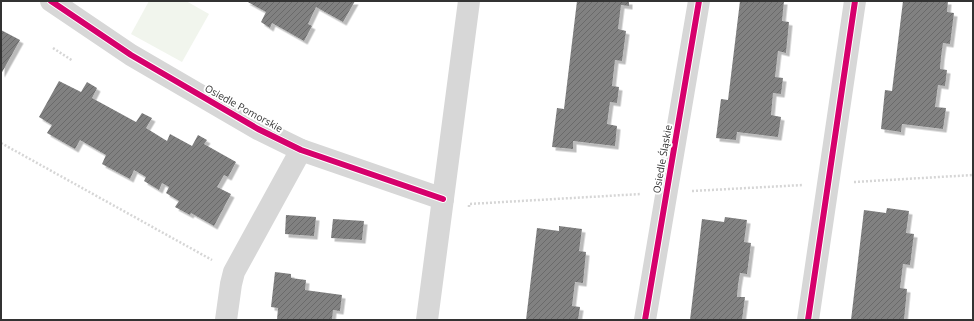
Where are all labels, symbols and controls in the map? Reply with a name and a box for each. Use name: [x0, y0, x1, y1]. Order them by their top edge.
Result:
street label: Osiedle Pomorskie: [203, 81, 286, 135]
street label: Osiedle Śląskie: [649, 123, 675, 194]

